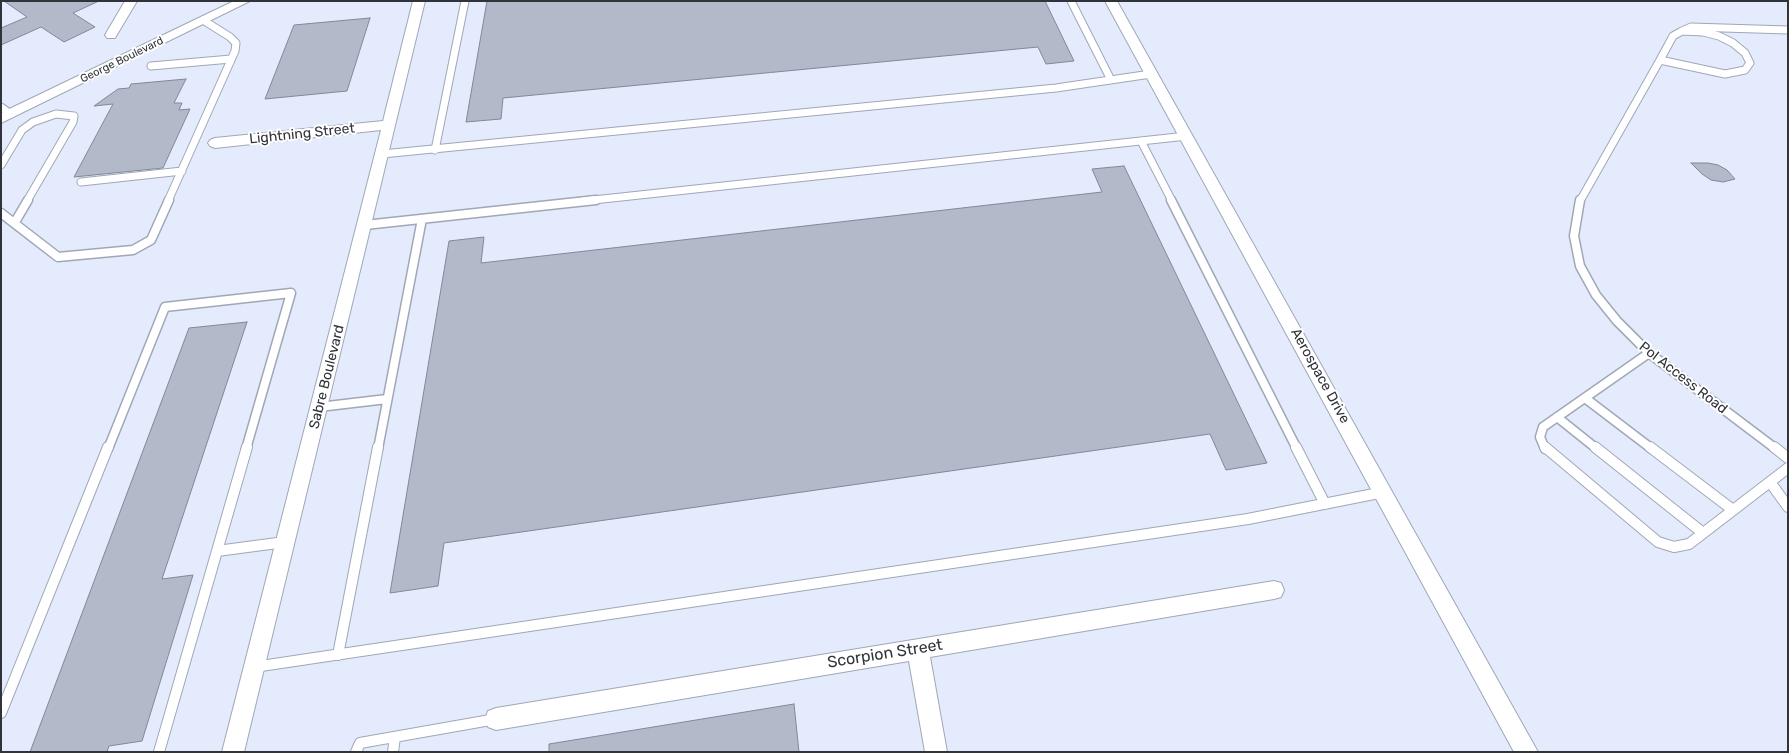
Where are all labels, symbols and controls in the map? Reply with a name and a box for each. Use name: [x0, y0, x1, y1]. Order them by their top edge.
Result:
street label: George Boulevard: [78, 34, 166, 86]
street label: Lightning Street: [248, 120, 356, 148]
street label: Sabre Boulevard: [306, 323, 348, 431]
street label: Aerospace Drive: [1287, 325, 1353, 427]
street label: Pol Access Road: [1636, 338, 1730, 418]
street label: Scorpion Street: [826, 635, 944, 673]

